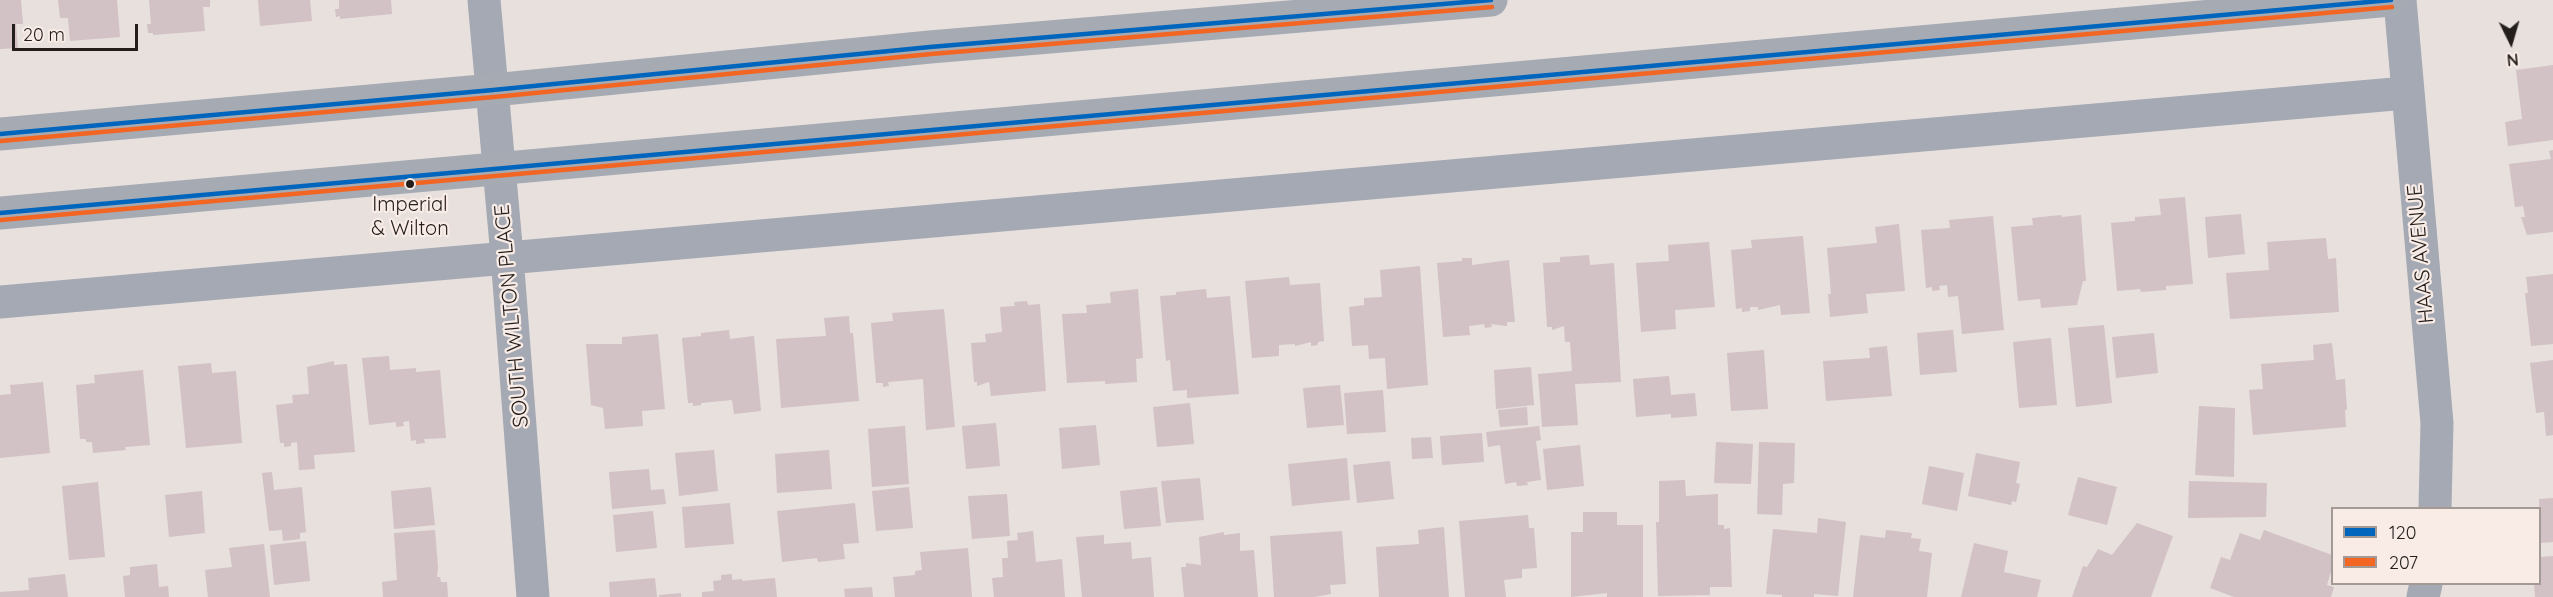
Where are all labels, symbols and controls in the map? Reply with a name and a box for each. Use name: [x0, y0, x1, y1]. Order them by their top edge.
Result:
scale bar: [15, 12, 141, 50]
north arrow: [2481, 12, 2541, 72]
text: 20 m: [23, 23, 65, 46]
text: N: [2506, 49, 2519, 70]
marker: Imperial & Wilton: [404, 178, 416, 190]
street label: HAAS AVENUE: [2402, 183, 2440, 325]
place label: Imperial & Wilton: [371, 193, 449, 240]
street label: SOUTH WILTON PLACE: [490, 203, 534, 429]
legend: [2331, 507, 2541, 585]
text: 120: [2389, 521, 2416, 544]
text: 207: [2389, 551, 2418, 574]

